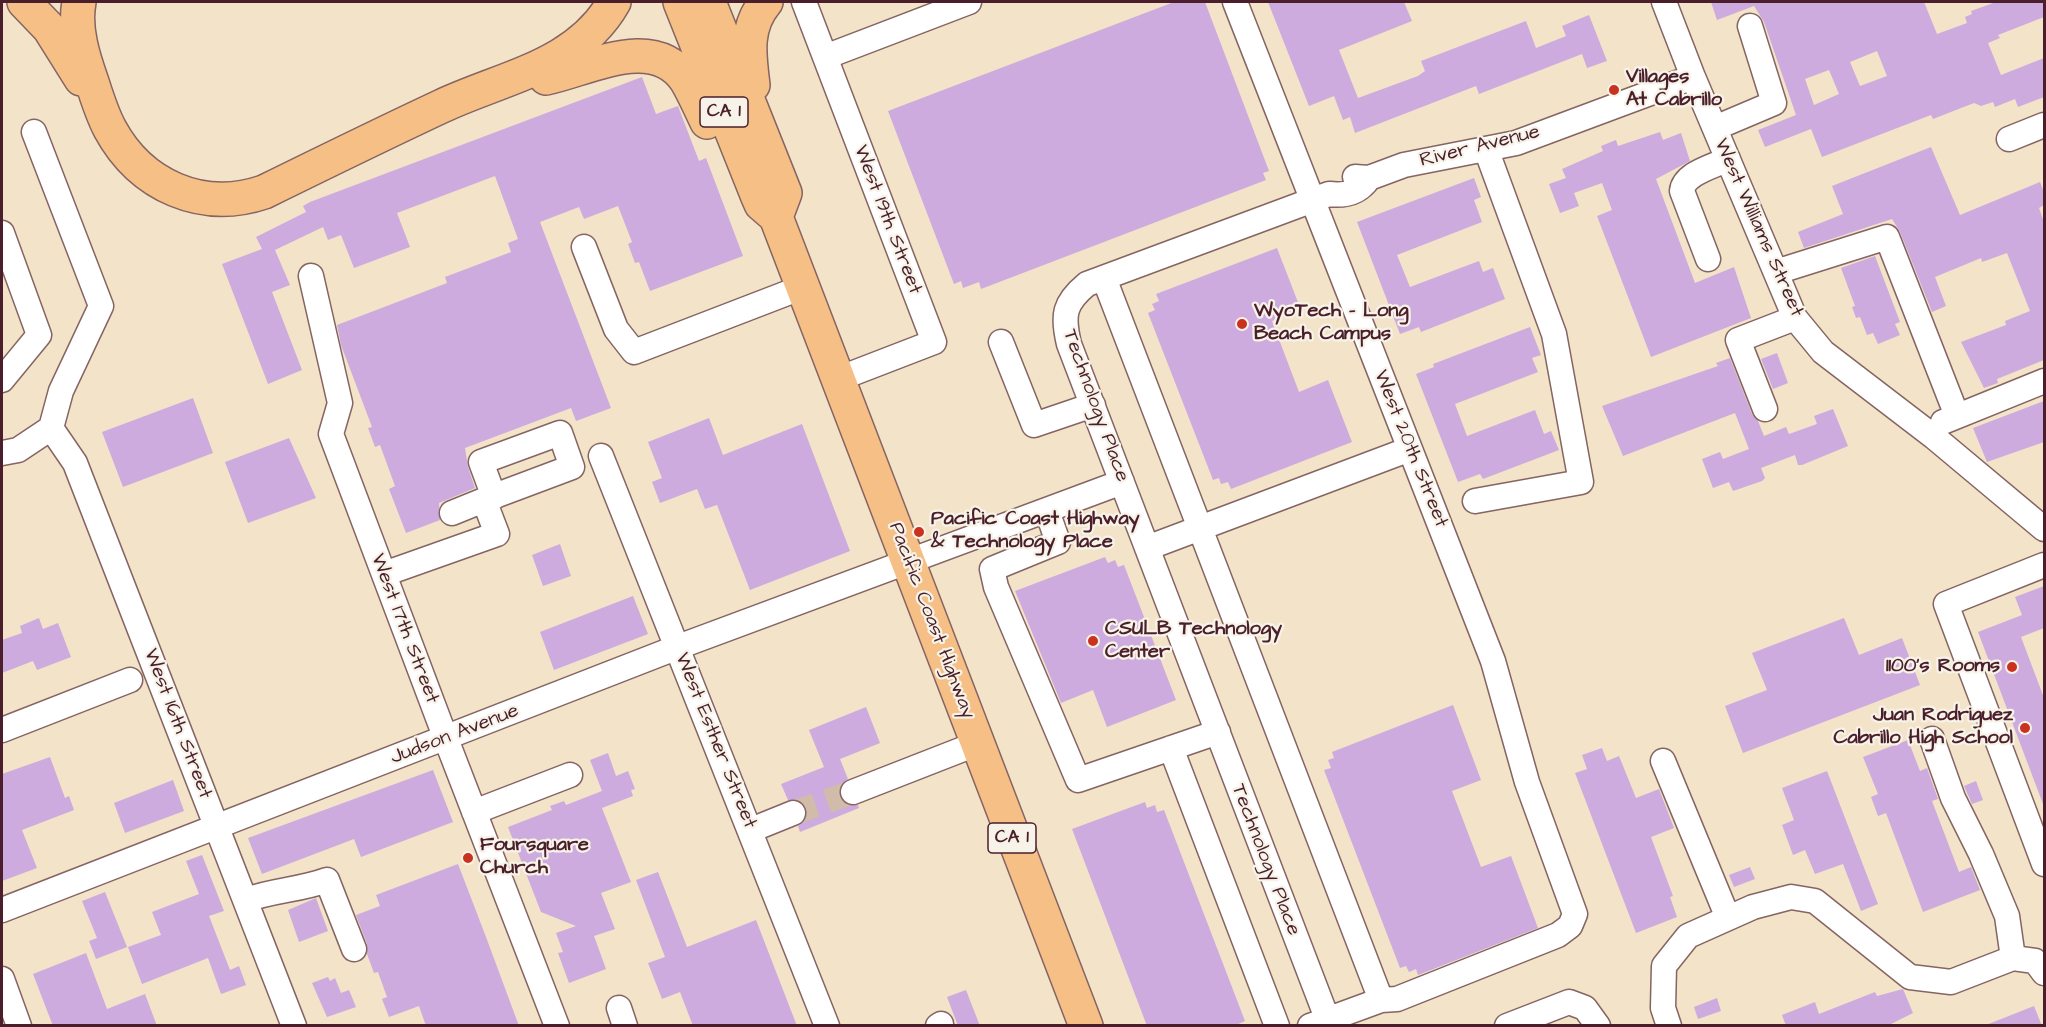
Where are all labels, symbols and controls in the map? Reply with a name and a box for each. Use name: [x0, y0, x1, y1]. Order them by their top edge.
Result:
place label: Villages At Cabrillo: [1626, 66, 1722, 113]
marker: Villages At Cabrillo: [1607, 83, 1621, 97]
road number: CA 1: [700, 97, 748, 127]
street label: River Avenue: [1418, 121, 1542, 173]
street label: West Williams Street: [1708, 135, 1808, 321]
street label: West 19th Street: [848, 142, 926, 298]
place label: WyoTech - Long Beach Campus: [1254, 300, 1409, 347]
marker: WyoTech - Long Beach Campus: [1235, 317, 1249, 331]
street label: Technology Place: [1056, 327, 1134, 485]
street label: West 20th Street: [1367, 367, 1453, 531]
place label: Pacific Coast Highway & Technology Place: [931, 508, 1140, 555]
street label: Pacific Coast Highway: [882, 519, 980, 723]
marker: Pacific Coast Highway & Technology Place: [912, 525, 926, 539]
street label: West 17th Street: [364, 551, 444, 707]
place label: CSULB Technology Center: [1105, 618, 1282, 665]
marker: CSULB Technology Center: [1086, 634, 1100, 648]
street label: West 16th Street: [137, 646, 217, 802]
street label: West Esther Street: [669, 650, 761, 832]
place label: 1100's Rooms: [1886, 655, 2000, 679]
marker: 1100's Rooms: [2005, 660, 2019, 674]
street label: Judson Avenue: [388, 700, 522, 770]
place label: Juan Rodriguez Cabrillo High School: [1833, 704, 2013, 751]
marker: Juan Rodriguez Cabrillo High School: [2018, 721, 2032, 735]
street label: Technology Place: [1225, 781, 1305, 939]
road number: CA 1: [988, 823, 1036, 853]
place label: Foursquare Church: [480, 834, 589, 881]
marker: Foursquare Church: [461, 851, 475, 865]

